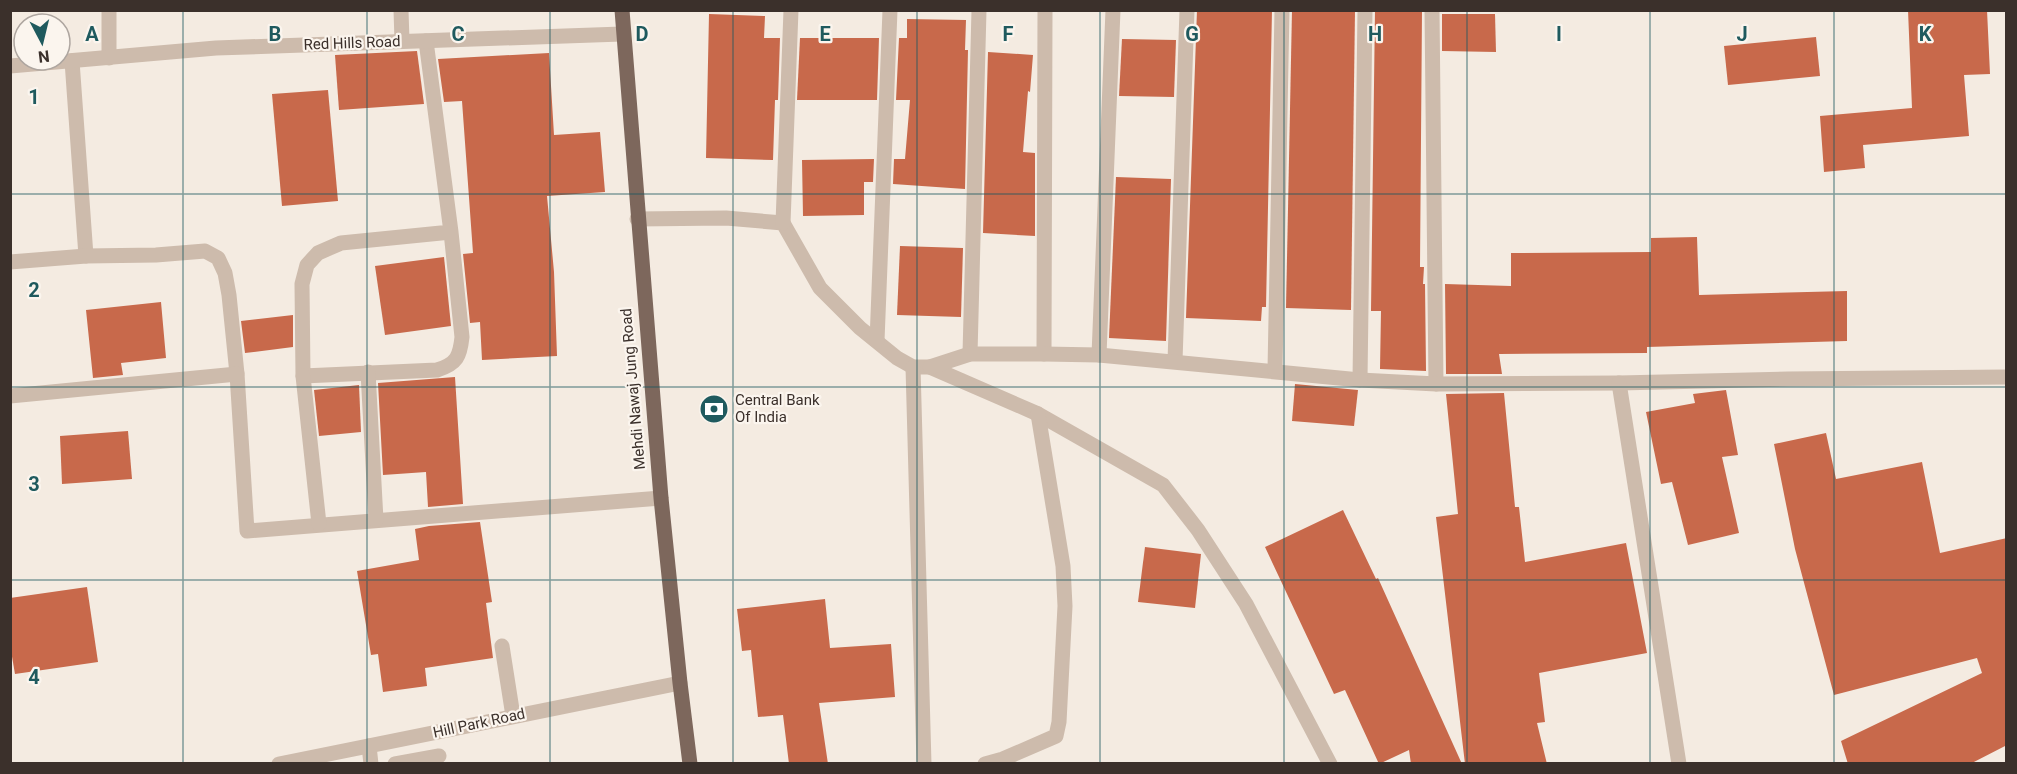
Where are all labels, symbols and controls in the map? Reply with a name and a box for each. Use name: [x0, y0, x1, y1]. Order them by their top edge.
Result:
north arrow: [12, 12, 72, 72]
text: A: [85, 22, 99, 46]
text: B: [269, 22, 281, 46]
text: C: [451, 22, 465, 46]
text: D: [636, 22, 649, 46]
text: E: [819, 22, 831, 46]
text: F: [1003, 22, 1014, 46]
text: G: [1185, 22, 1199, 46]
text: H: [1368, 22, 1382, 46]
text: I: [1556, 22, 1562, 46]
text: J: [1736, 22, 1748, 46]
text: K: [1919, 22, 1932, 46]
street label: Red Hills Road: [303, 32, 401, 54]
text: N: [37, 46, 51, 67]
text: 1: [28, 85, 40, 109]
text: 2: [28, 278, 40, 302]
street label: Mehdi Nawaj Jung Road: [617, 307, 649, 471]
place label: Central Bank Of India: [735, 391, 820, 426]
bank icon: Central Bank Of India: [698, 393, 730, 425]
text: 3: [28, 472, 40, 496]
text: 4: [28, 665, 40, 689]
street label: Hill Park Road: [431, 704, 527, 742]

